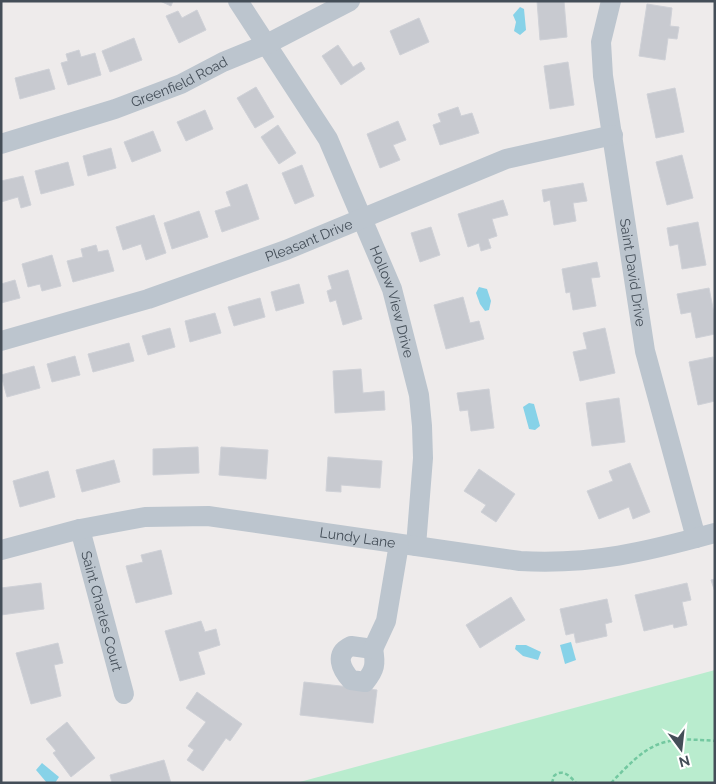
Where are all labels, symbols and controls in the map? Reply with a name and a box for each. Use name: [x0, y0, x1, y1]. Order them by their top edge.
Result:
street label: Greenfield Road: [129, 53, 230, 110]
street label: Pleasant Drive: [263, 215, 355, 265]
street label: Saint David Drive: [617, 217, 649, 328]
street label: Hollow View Drive: [366, 243, 417, 359]
street label: Lundy Lane: [319, 524, 397, 551]
street label: Saint Charles Court: [78, 549, 126, 673]
north arrow: [656, 724, 706, 774]
text: N: [677, 752, 692, 771]

